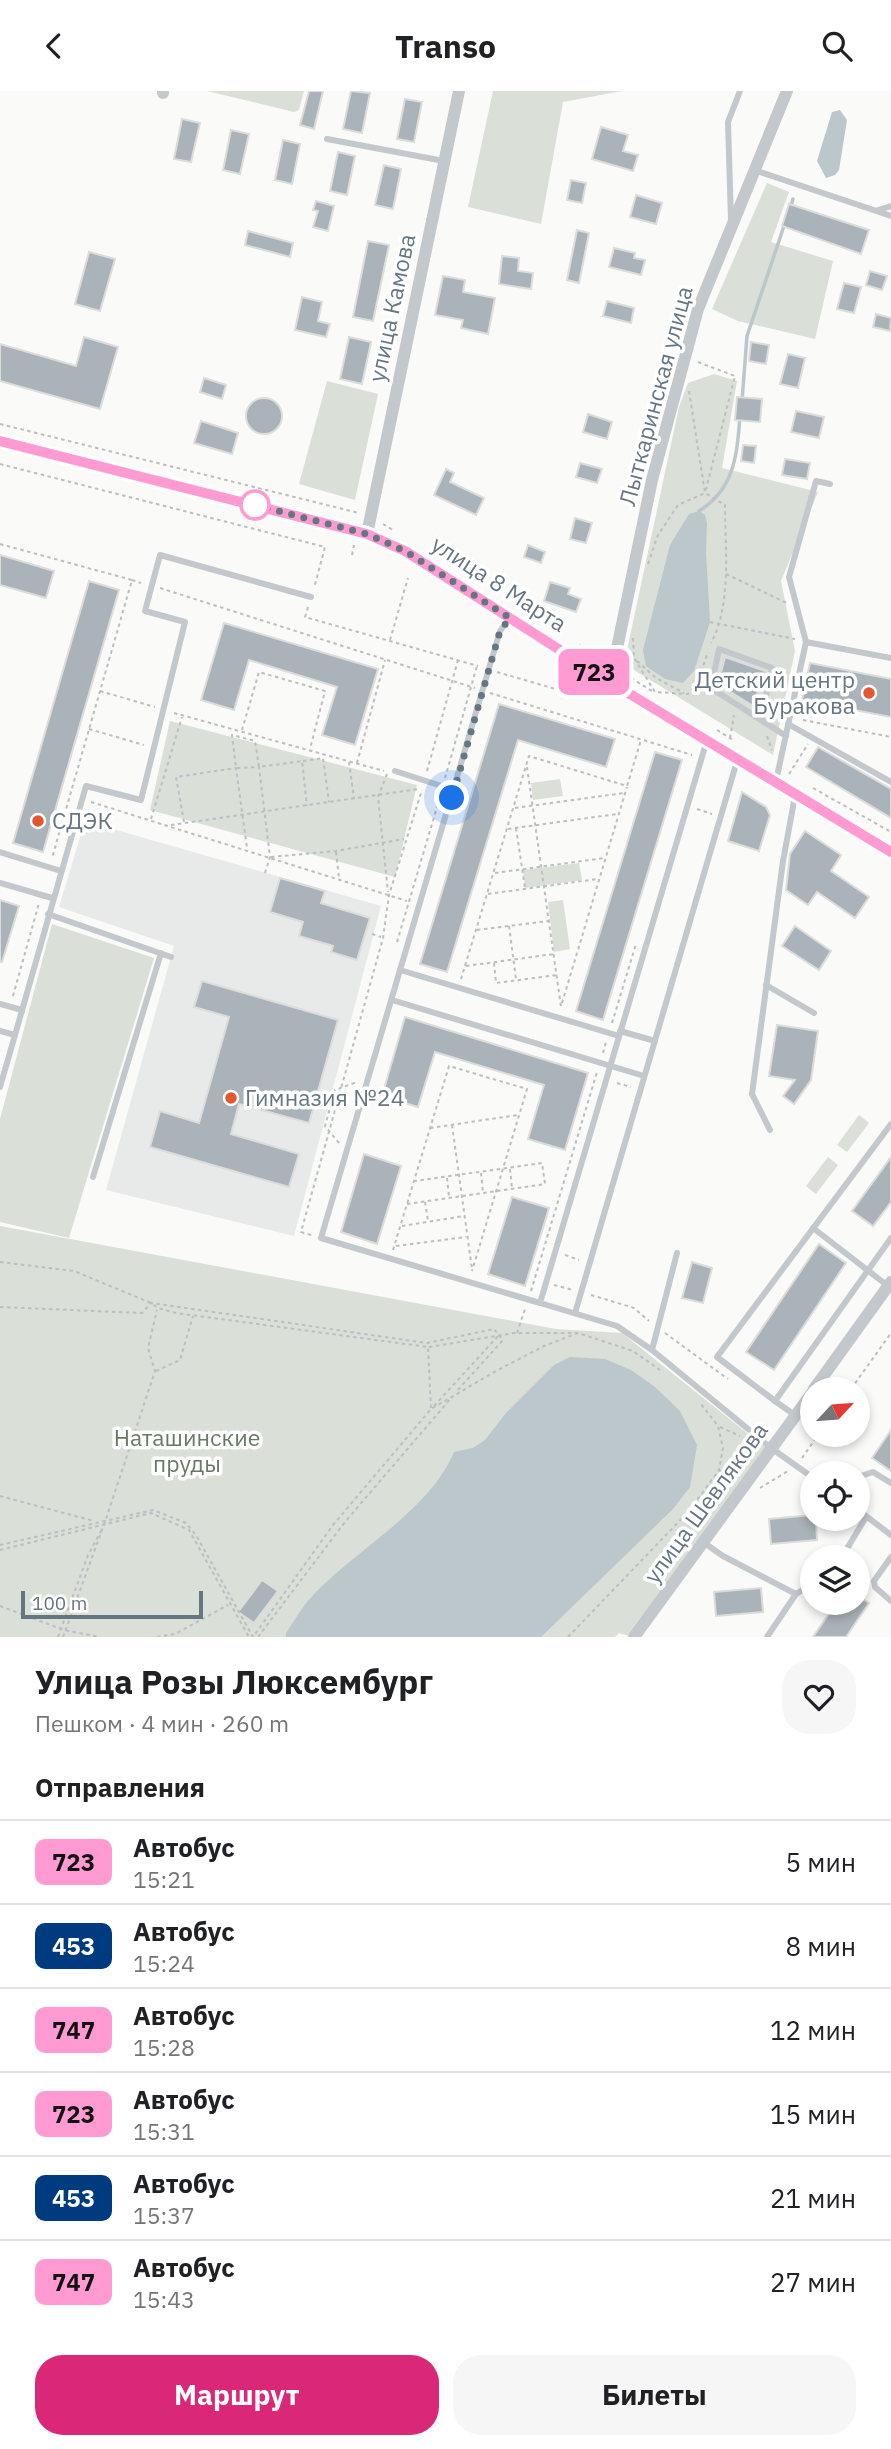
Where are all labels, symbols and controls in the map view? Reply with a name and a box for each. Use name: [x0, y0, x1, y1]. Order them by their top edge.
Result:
text: Transo: [395, 25, 496, 67]
icon: back: [35, 27, 73, 65]
icon: search: [818, 27, 856, 65]
street label: улица Камова: [361, 231, 421, 384]
street label: Лыткаринская улица: [611, 283, 699, 509]
unlabelled marker: [240, 490, 270, 520]
street label: улица 8 Марта: [426, 528, 573, 638]
line badge: 723: [554, 649, 634, 695]
text: 723: [572, 656, 616, 688]
place label: Детский центр Буракова: [695, 664, 855, 720]
marker: Детский центр Буракова: [861, 685, 877, 701]
your location: [434, 780, 469, 815]
place label: СДЭК: [52, 805, 113, 835]
marker: СДЭК: [30, 813, 46, 829]
place label: Гимназия №24: [245, 1082, 404, 1112]
marker: Гимназия №24: [223, 1090, 239, 1106]
north arrow: [800, 1377, 870, 1447]
map controls: [800, 1377, 870, 1615]
street label: улица Шевлякова: [637, 1416, 774, 1589]
park label: Наташинские пруды: [114, 1422, 260, 1478]
button: locate: [800, 1461, 870, 1531]
button: layers: [800, 1545, 870, 1615]
scale bar: [21, 1588, 203, 1620]
text: 100 m: [32, 1591, 87, 1615]
text: Улица Розы Люксембург: [35, 1660, 433, 1703]
button: heart: [782, 1660, 856, 1734]
text: Пешком · 4 мин · 260 m: [35, 1708, 289, 1738]
text: Отправления: [35, 1770, 205, 1804]
text: Автобус: [133, 1830, 235, 1864]
text: 5 мин: [786, 1845, 856, 1879]
text: 723: [52, 1846, 95, 1878]
text: 15:21: [133, 1864, 195, 1894]
text: Автобус: [133, 1914, 235, 1948]
text: 8 мин: [786, 1929, 856, 1963]
text: 453: [52, 1930, 95, 1962]
text: 15:24: [133, 1948, 195, 1978]
text: Автобус: [133, 1998, 235, 2032]
text: 12 мин: [770, 2013, 856, 2047]
text: 747: [52, 2014, 95, 2046]
text: 15:28: [133, 2032, 195, 2062]
text: Автобус: [133, 2082, 235, 2116]
text: 15 мин: [770, 2097, 856, 2131]
text: 723: [52, 2098, 95, 2130]
text: 15:31: [133, 2116, 195, 2146]
text: Автобус: [133, 2166, 235, 2200]
text: 21 мин: [770, 2181, 856, 2215]
text: 453: [52, 2182, 95, 2214]
text: 15:37: [133, 2200, 195, 2230]
text: Автобус: [133, 2250, 235, 2284]
text: 27 мин: [770, 2265, 856, 2299]
text: 747: [52, 2266, 95, 2298]
text: 15:43: [133, 2284, 195, 2314]
button: Маршрут: [35, 2355, 439, 2435]
button: Билеты: [453, 2355, 856, 2435]

